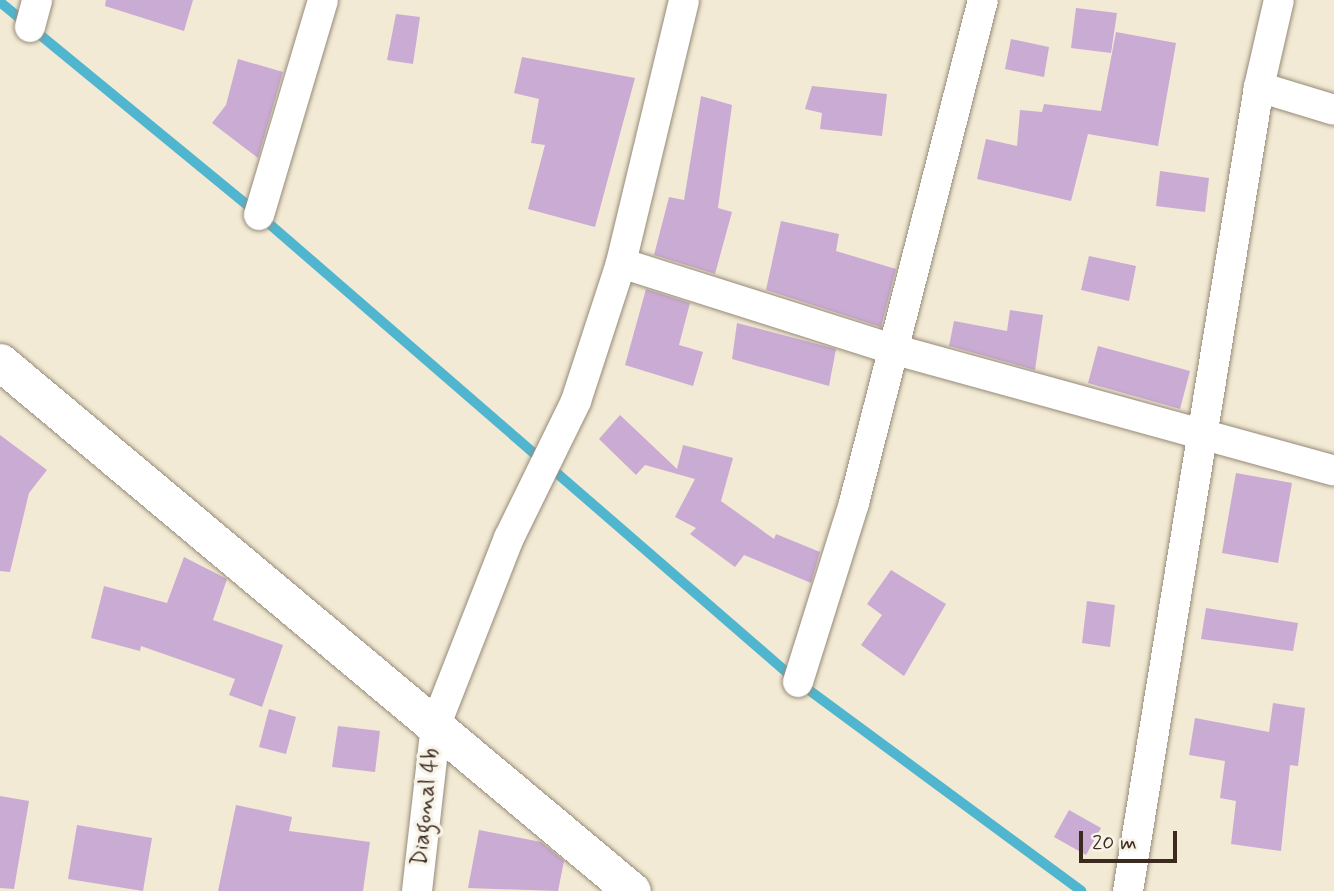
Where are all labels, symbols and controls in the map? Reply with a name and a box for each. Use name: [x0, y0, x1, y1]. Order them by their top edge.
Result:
street label: Diagonal 4b: [406, 747, 446, 867]
scale bar: [1082, 818, 1180, 862]
text: 20 m: [1092, 829, 1137, 857]

